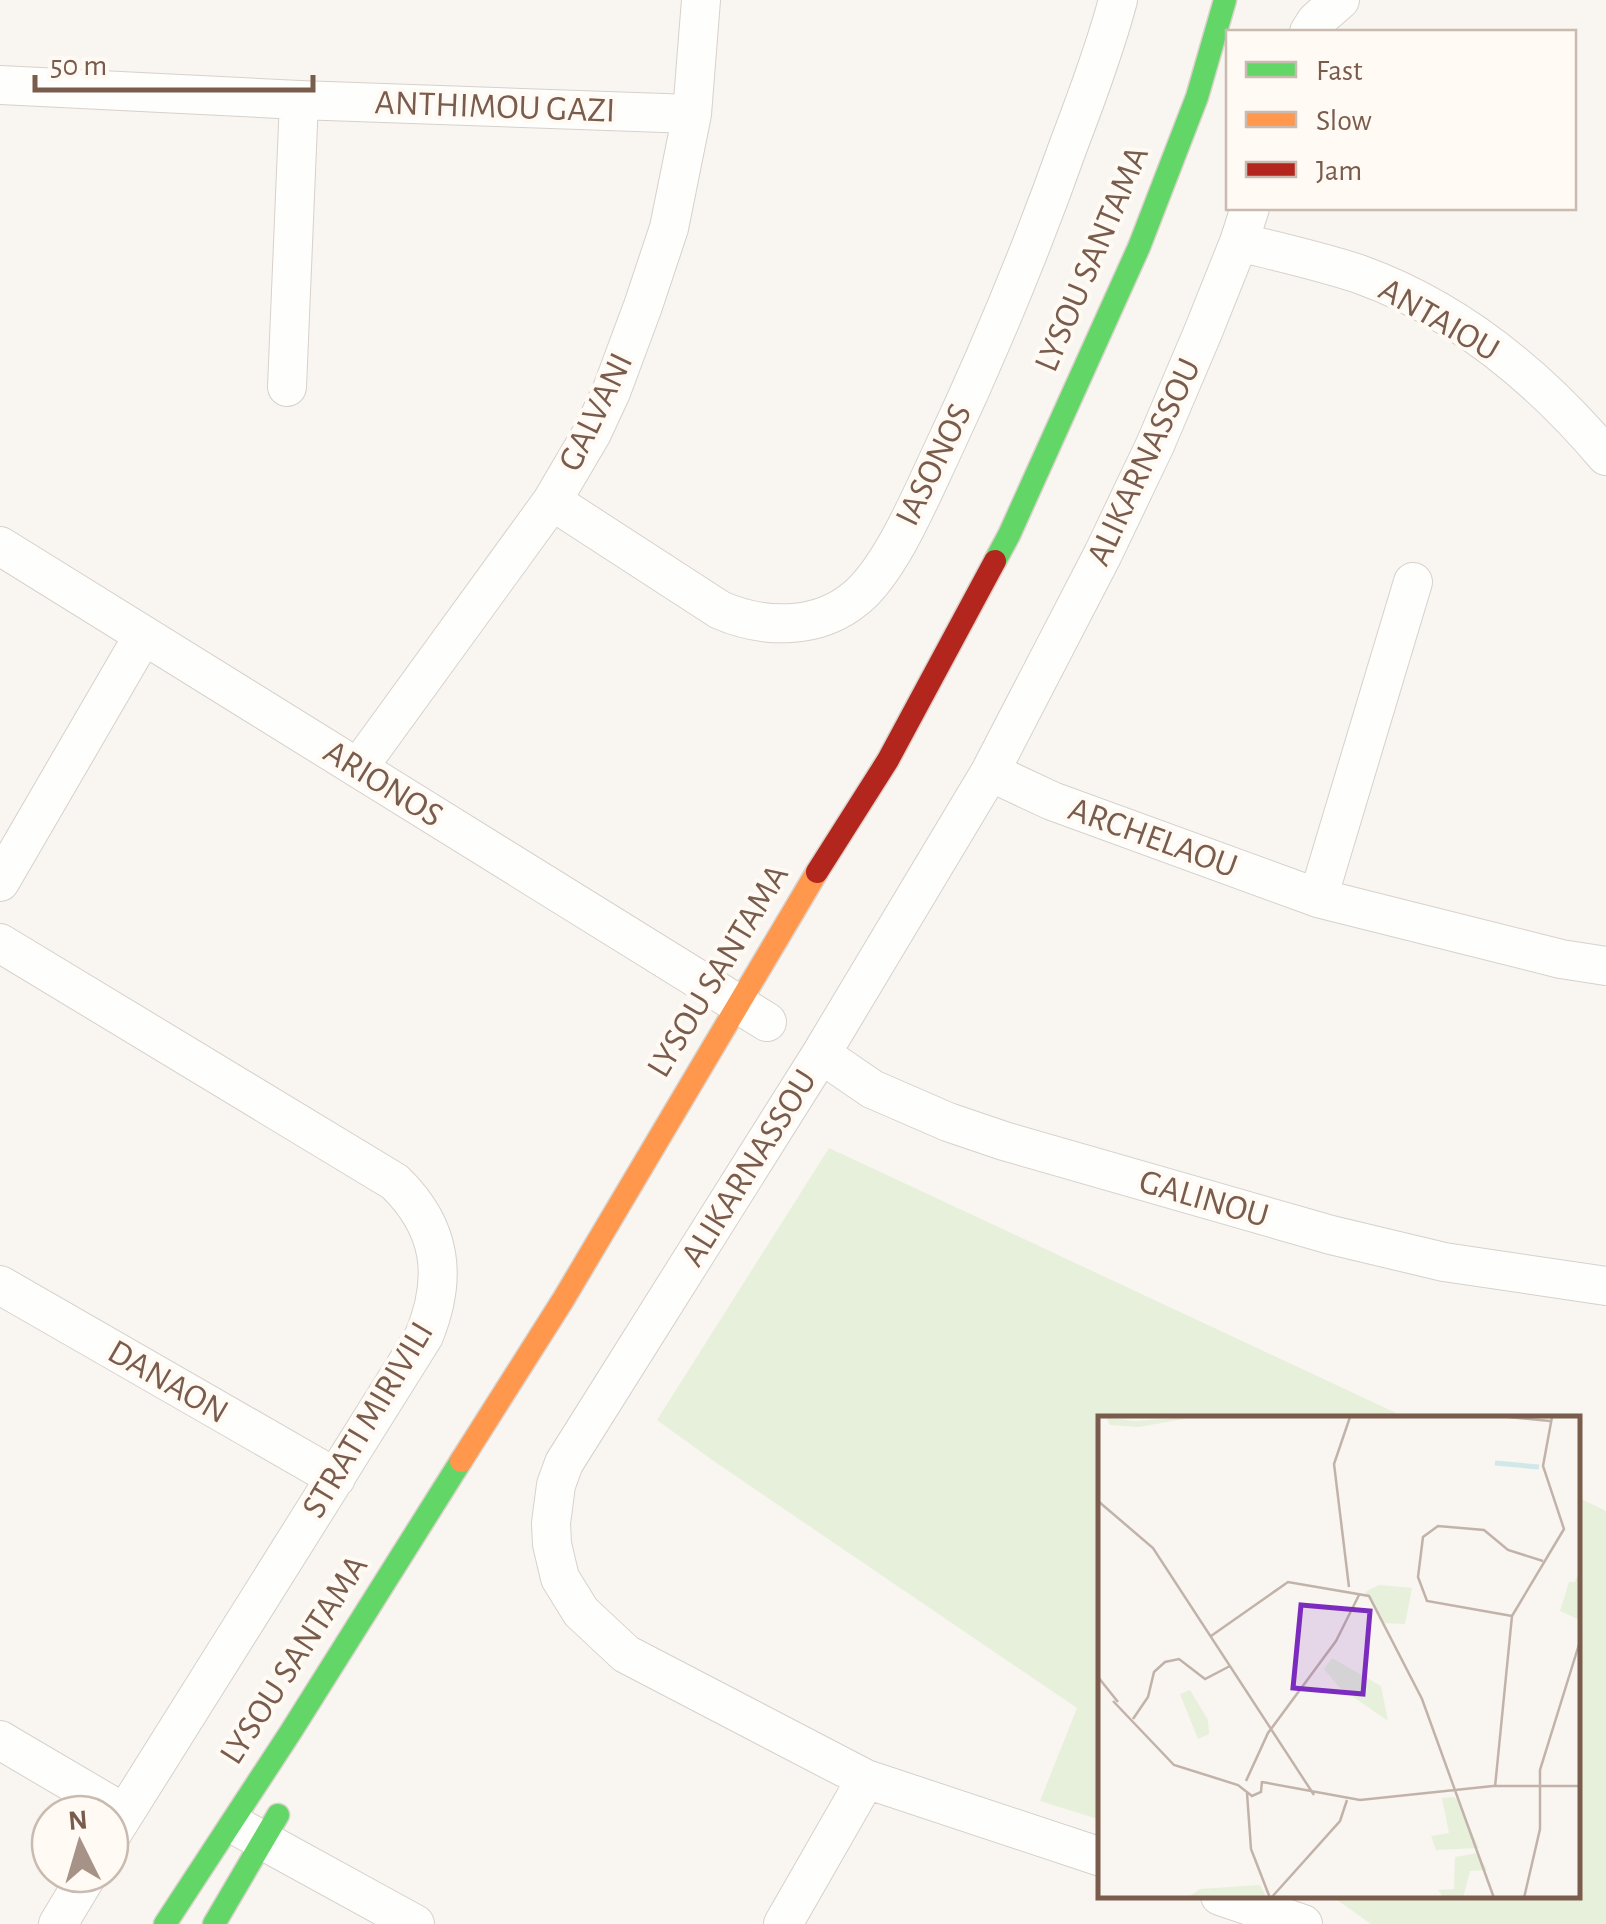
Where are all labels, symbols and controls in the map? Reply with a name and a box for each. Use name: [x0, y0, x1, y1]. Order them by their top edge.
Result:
scale bar: [35, 30, 312, 92]
legend: [1226, 30, 1576, 210]
text: 50 m: [50, 51, 107, 81]
text: Fast: [1316, 56, 1363, 86]
street label: ANTHIMOU GAZI: [374, 85, 616, 129]
text: Slow: [1316, 106, 1372, 136]
street label: LYSOU SANTAMA: [1029, 141, 1155, 377]
text: Jam: [1316, 156, 1362, 186]
street label: ANTAIOU: [1373, 272, 1505, 368]
street label: GALVANI: [553, 347, 639, 477]
street label: ALIKARNASSOU: [1081, 353, 1207, 571]
street label: IASONOS: [890, 399, 978, 531]
street label: ARIONOS: [317, 734, 449, 834]
street label: ARCHELAOU: [1064, 791, 1242, 885]
street label: LYSOU SANTAMA: [641, 859, 795, 1083]
street label: ALIKARNASSOU: [675, 1064, 823, 1272]
street label: GALINOU: [1135, 1164, 1273, 1234]
street label: STRATI MIRIVILI: [296, 1316, 440, 1524]
street label: DANAON: [102, 1334, 234, 1430]
inset map: [1098, 1416, 1581, 1899]
street label: LYSOU SANTAMA: [214, 1549, 374, 1771]
north arrow: [30, 1794, 130, 1894]
text: N: [67, 1806, 89, 1836]

